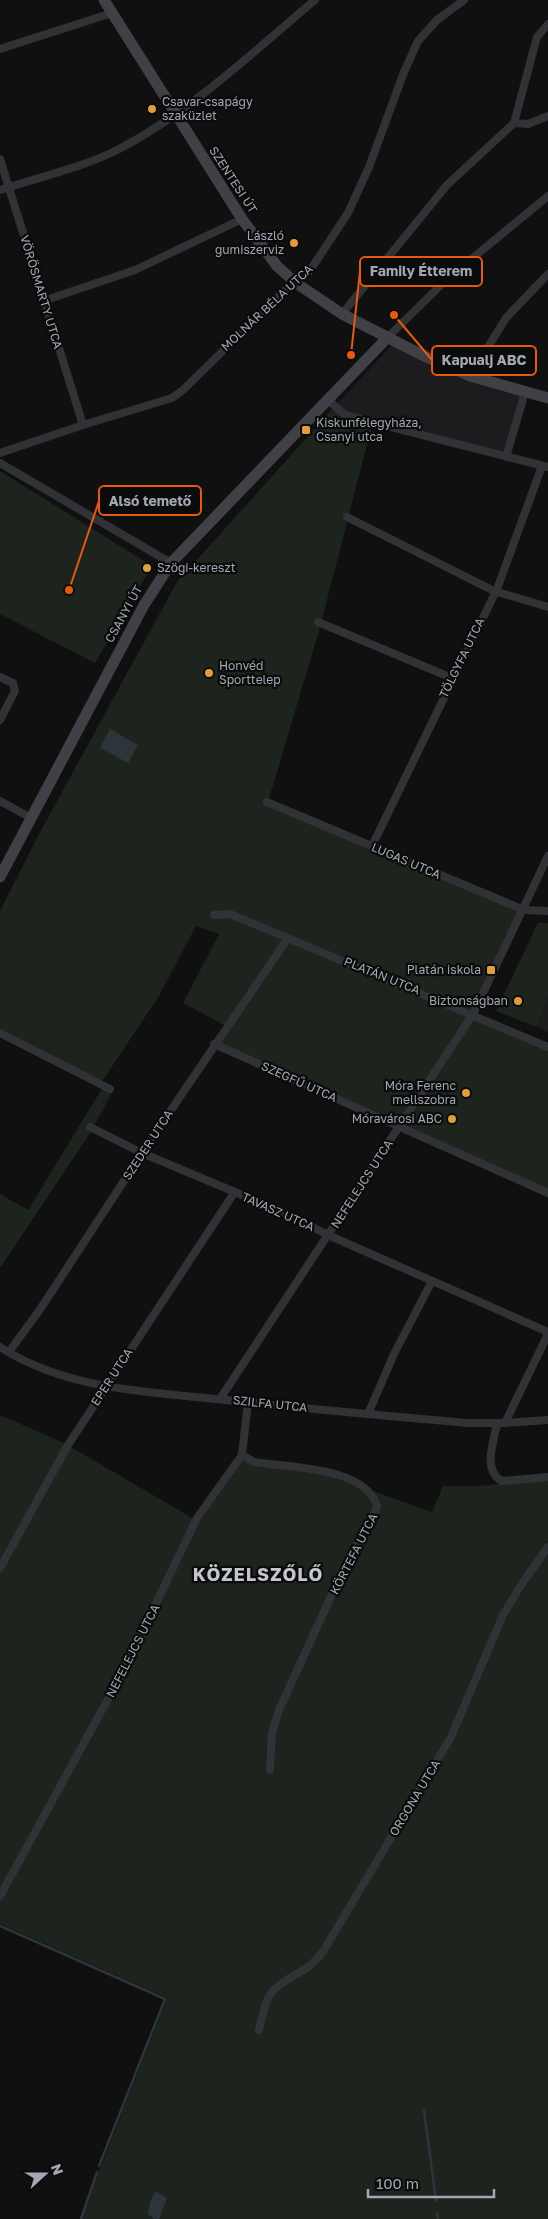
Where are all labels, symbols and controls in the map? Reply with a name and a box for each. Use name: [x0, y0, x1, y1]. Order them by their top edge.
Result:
place label: Csavar-csapágy szaküzlet: [162, 94, 253, 123]
marker: Csavar-csapágy szaküzlet: [146, 103, 158, 115]
street label: SZENTESI ÚT: [206, 144, 261, 216]
place label: László gumiszerviz: [215, 228, 284, 257]
street label: VÖRÖSMARTY UTCA: [17, 233, 66, 351]
marker: László gumiszerviz: [288, 237, 300, 249]
callout: Family Étterem: [360, 257, 482, 286]
street label: MOLNÁR BÉLA UTCA: [218, 261, 316, 354]
text: Family Étterem: [370, 262, 472, 279]
callout: Kapualj ABC: [432, 346, 536, 375]
text: Kapualj ABC: [442, 351, 527, 368]
place label: Kiskunfélegyháza, Csanyi utca: [316, 415, 422, 444]
marker: Kiskunfélegyháza, Csanyi utca: [300, 424, 312, 436]
callout: Alsó temető: [99, 486, 201, 515]
text: Alsó temető: [109, 492, 192, 509]
place label: Szögi-kereszt: [157, 560, 236, 575]
marker: Szögi-kereszt: [141, 562, 153, 574]
street label: CSANYI ÚT: [102, 582, 146, 645]
street label: TÖLGYFA UTCA: [436, 615, 487, 700]
place label: Honvéd Sporttelep: [219, 658, 281, 687]
marker: Honvéd Sporttelep: [203, 667, 215, 679]
street label: LUGAS UTCA: [369, 839, 443, 882]
street label: PLATÁN UTCA: [342, 953, 422, 998]
place label: Platán iskola: [407, 962, 481, 977]
marker: Platán iskola: [485, 964, 497, 976]
place label: Biztonságban: [429, 993, 508, 1008]
marker: Biztonságban: [512, 995, 524, 1007]
street label: SZEGFŰ UTCA: [259, 1058, 339, 1105]
place label: Móra Ferenc mellszobra: [385, 1078, 456, 1107]
marker: Móra Ferenc mellszobra: [460, 1087, 472, 1099]
street label: SZEDER UTCA: [119, 1107, 176, 1183]
place label: Móravárosi ABC: [352, 1111, 442, 1126]
marker: Móravárosi ABC: [446, 1113, 458, 1125]
street label: NEFELEJCS UTCA: [327, 1137, 396, 1231]
street label: TAVASZ UTCA: [240, 1189, 317, 1234]
street label: EPER UTCA: [87, 1345, 136, 1408]
street label: SZILFA UTCA: [232, 1392, 308, 1415]
street label: KÖRTEFA UTCA: [327, 1511, 380, 1597]
district label: KÖZELSZŐLŐ: [193, 1563, 323, 1585]
street label: NEFELEJCS UTCA: [103, 1602, 163, 1700]
street label: ORGONA UTCA: [386, 1757, 443, 1839]
north arrow: [20, 2149, 70, 2199]
text: N: [48, 2161, 67, 2177]
scale bar: [368, 2166, 494, 2198]
text: 100 m: [376, 2174, 419, 2192]

